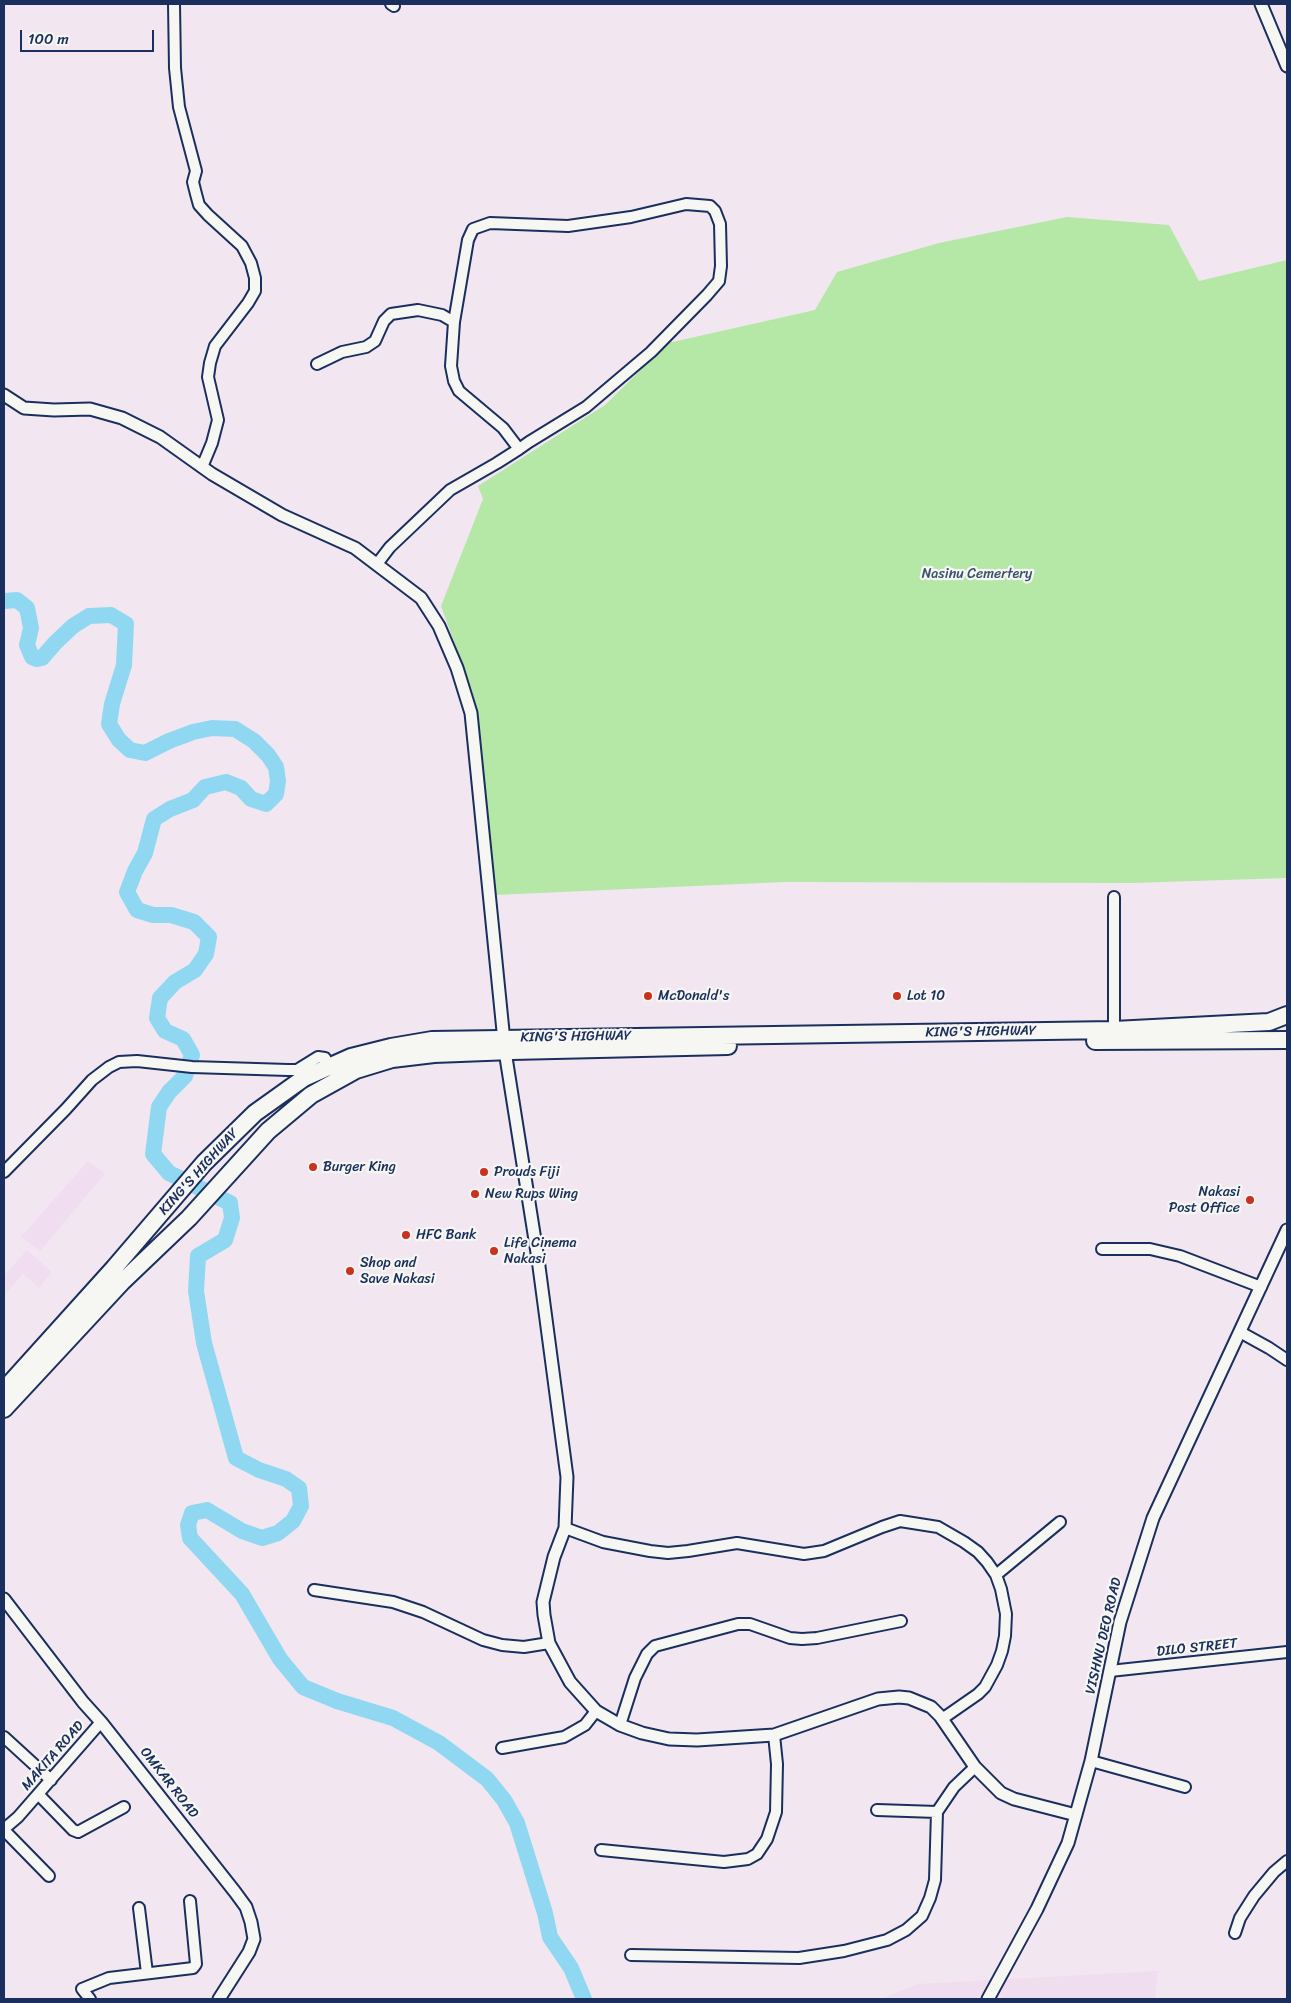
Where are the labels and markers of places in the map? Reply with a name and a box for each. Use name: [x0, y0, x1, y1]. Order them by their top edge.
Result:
place label: McDonald's: [658, 988, 730, 1004]
place label: Lot 10: [907, 988, 945, 1004]
marker: McDonald's: [642, 990, 654, 1002]
marker: Lot 10: [891, 990, 903, 1002]
place label: Burger King: [323, 1159, 396, 1175]
marker: Burger King: [307, 1161, 319, 1173]
place label: Prouds Fiji: [494, 1164, 560, 1180]
marker: Prouds Fiji: [478, 1166, 490, 1178]
place label: Nakasi Post Office: [1169, 1184, 1240, 1216]
place label: New Rups Wing: [485, 1186, 578, 1202]
marker: New Rups Wing: [469, 1188, 481, 1200]
marker: Nakasi Post Office: [1244, 1194, 1256, 1206]
place label: HFC Bank: [416, 1227, 476, 1243]
marker: HFC Bank: [400, 1229, 412, 1241]
place label: Life Cinema Nakasi: [504, 1235, 576, 1268]
marker: Life Cinema Nakasi: [488, 1245, 500, 1257]
place label: Shop and Save Nakasi: [360, 1255, 435, 1288]
marker: Shop and Save Nakasi: [344, 1265, 356, 1277]

